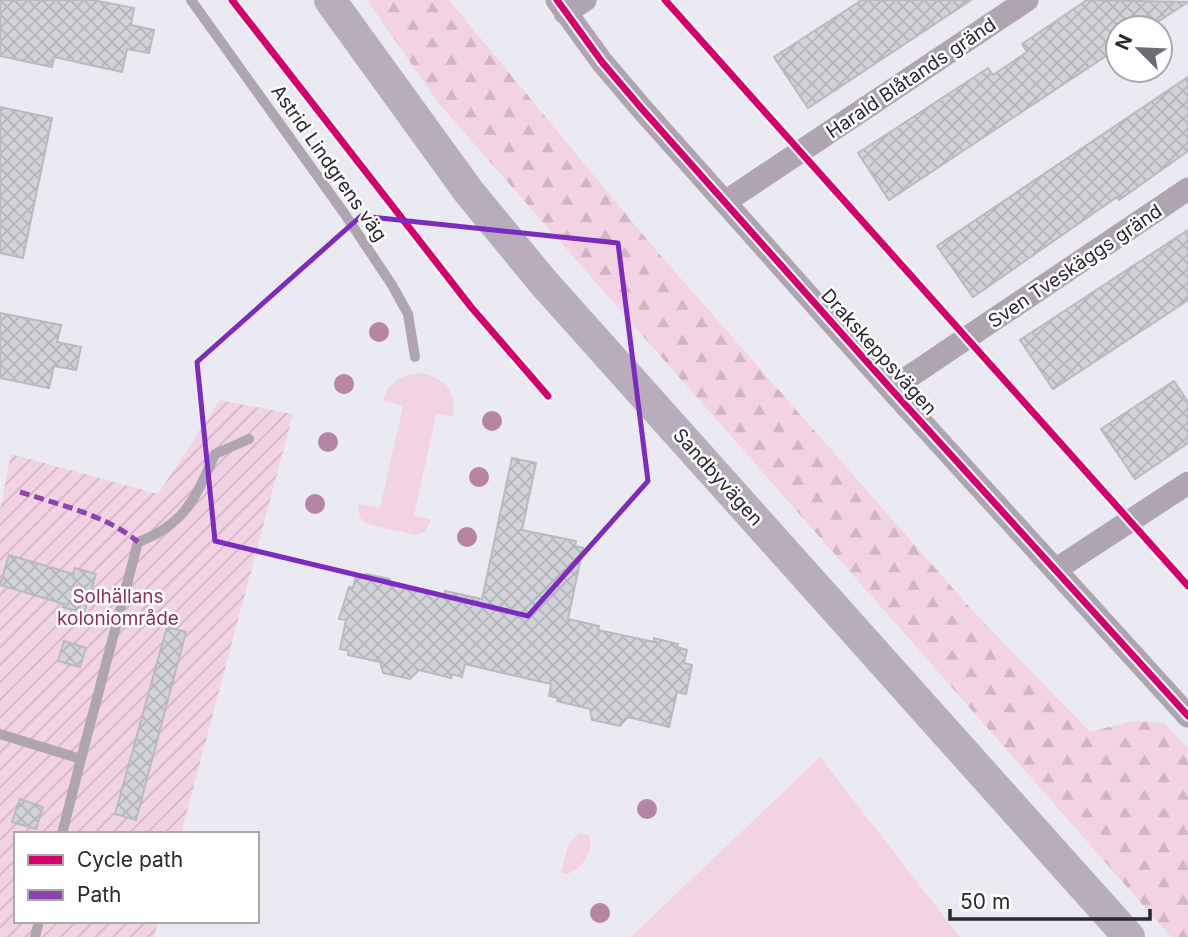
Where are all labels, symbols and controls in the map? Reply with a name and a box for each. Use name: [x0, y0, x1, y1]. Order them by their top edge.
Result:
street label: Harald Blåtands gränd: [822, 13, 1000, 143]
north arrow: [1104, 14, 1174, 84]
text: N: [1110, 31, 1137, 54]
street label: Astrid Lindgrens väg: [266, 80, 392, 246]
street label: Sven Tveskäggs gränd: [984, 199, 1166, 333]
street label: Drakskeppsvägen: [816, 284, 942, 420]
street label: Sandbyvägen: [668, 424, 768, 530]
park label: Solhällans koloniområde: [57, 585, 179, 630]
legend: [14, 832, 259, 923]
text: Cycle path: [77, 847, 183, 872]
scale bar: [950, 878, 1150, 922]
text: Path: [77, 882, 122, 907]
text: 50 m: [960, 889, 1010, 914]

